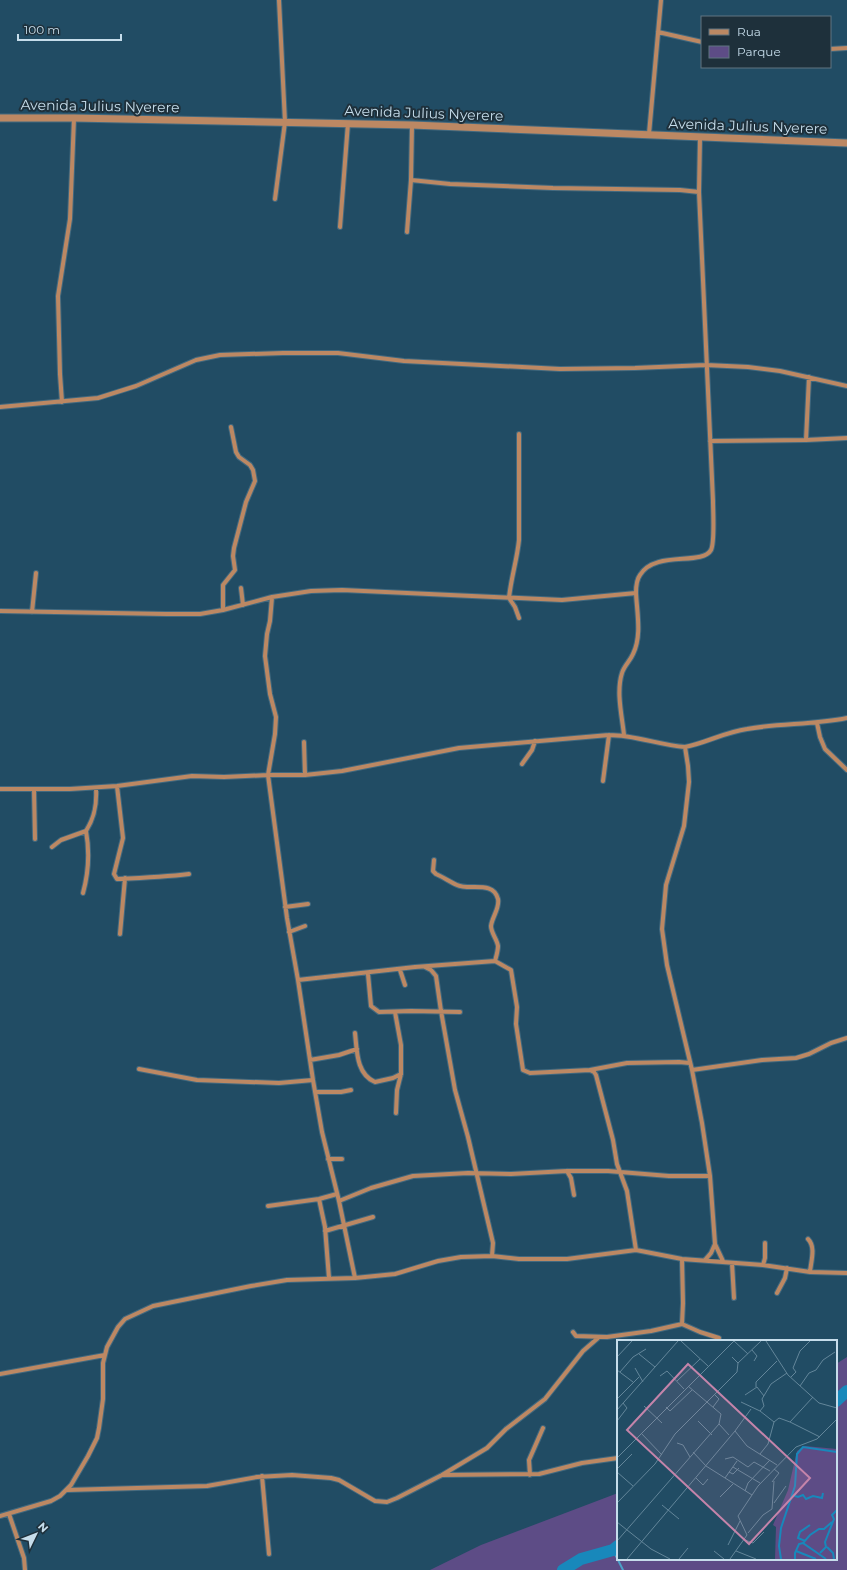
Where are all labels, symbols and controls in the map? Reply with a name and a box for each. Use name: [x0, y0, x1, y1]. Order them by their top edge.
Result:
scale bar: [18, 16, 121, 42]
legend: [701, 16, 831, 68]
text: 100 m: [24, 22, 60, 37]
text: Rua: [737, 24, 761, 39]
text: Parque: [737, 44, 781, 59]
street label: Avenida Julius Nyerere: [20, 96, 180, 116]
street label: Avenida Julius Nyerere: [344, 101, 504, 125]
street label: Avenida Julius Nyerere: [668, 114, 828, 138]
inset map: [617, 1340, 837, 1560]
north arrow: [16, 1514, 56, 1554]
text: N: [35, 1519, 51, 1535]

